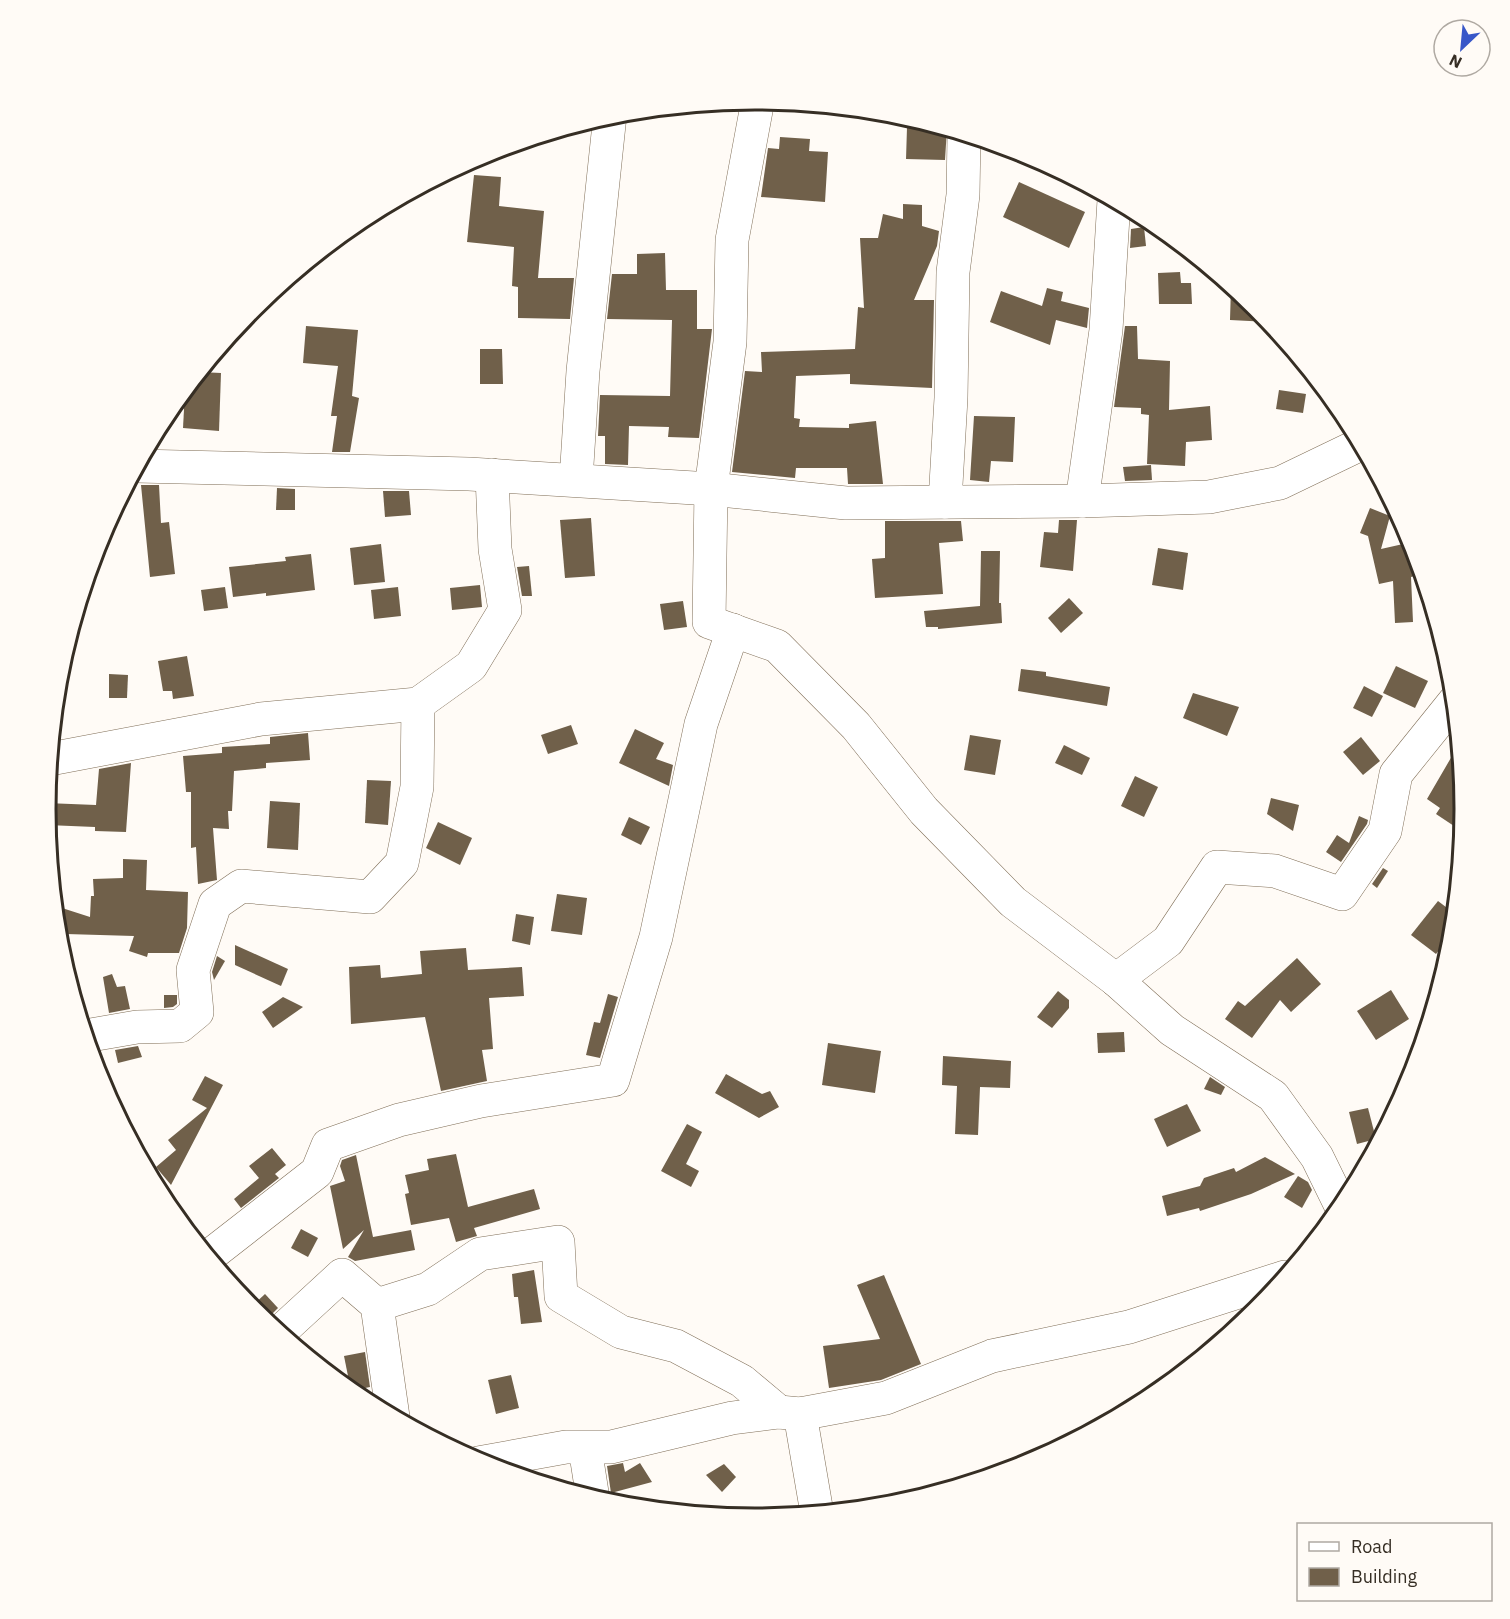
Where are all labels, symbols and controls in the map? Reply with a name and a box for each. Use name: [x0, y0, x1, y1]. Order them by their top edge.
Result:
north arrow: [1432, 18, 1492, 78]
text: N: [1446, 50, 1465, 73]
legend: [1297, 1523, 1492, 1601]
text: Road: [1351, 1535, 1392, 1558]
text: Building: [1351, 1565, 1418, 1588]

